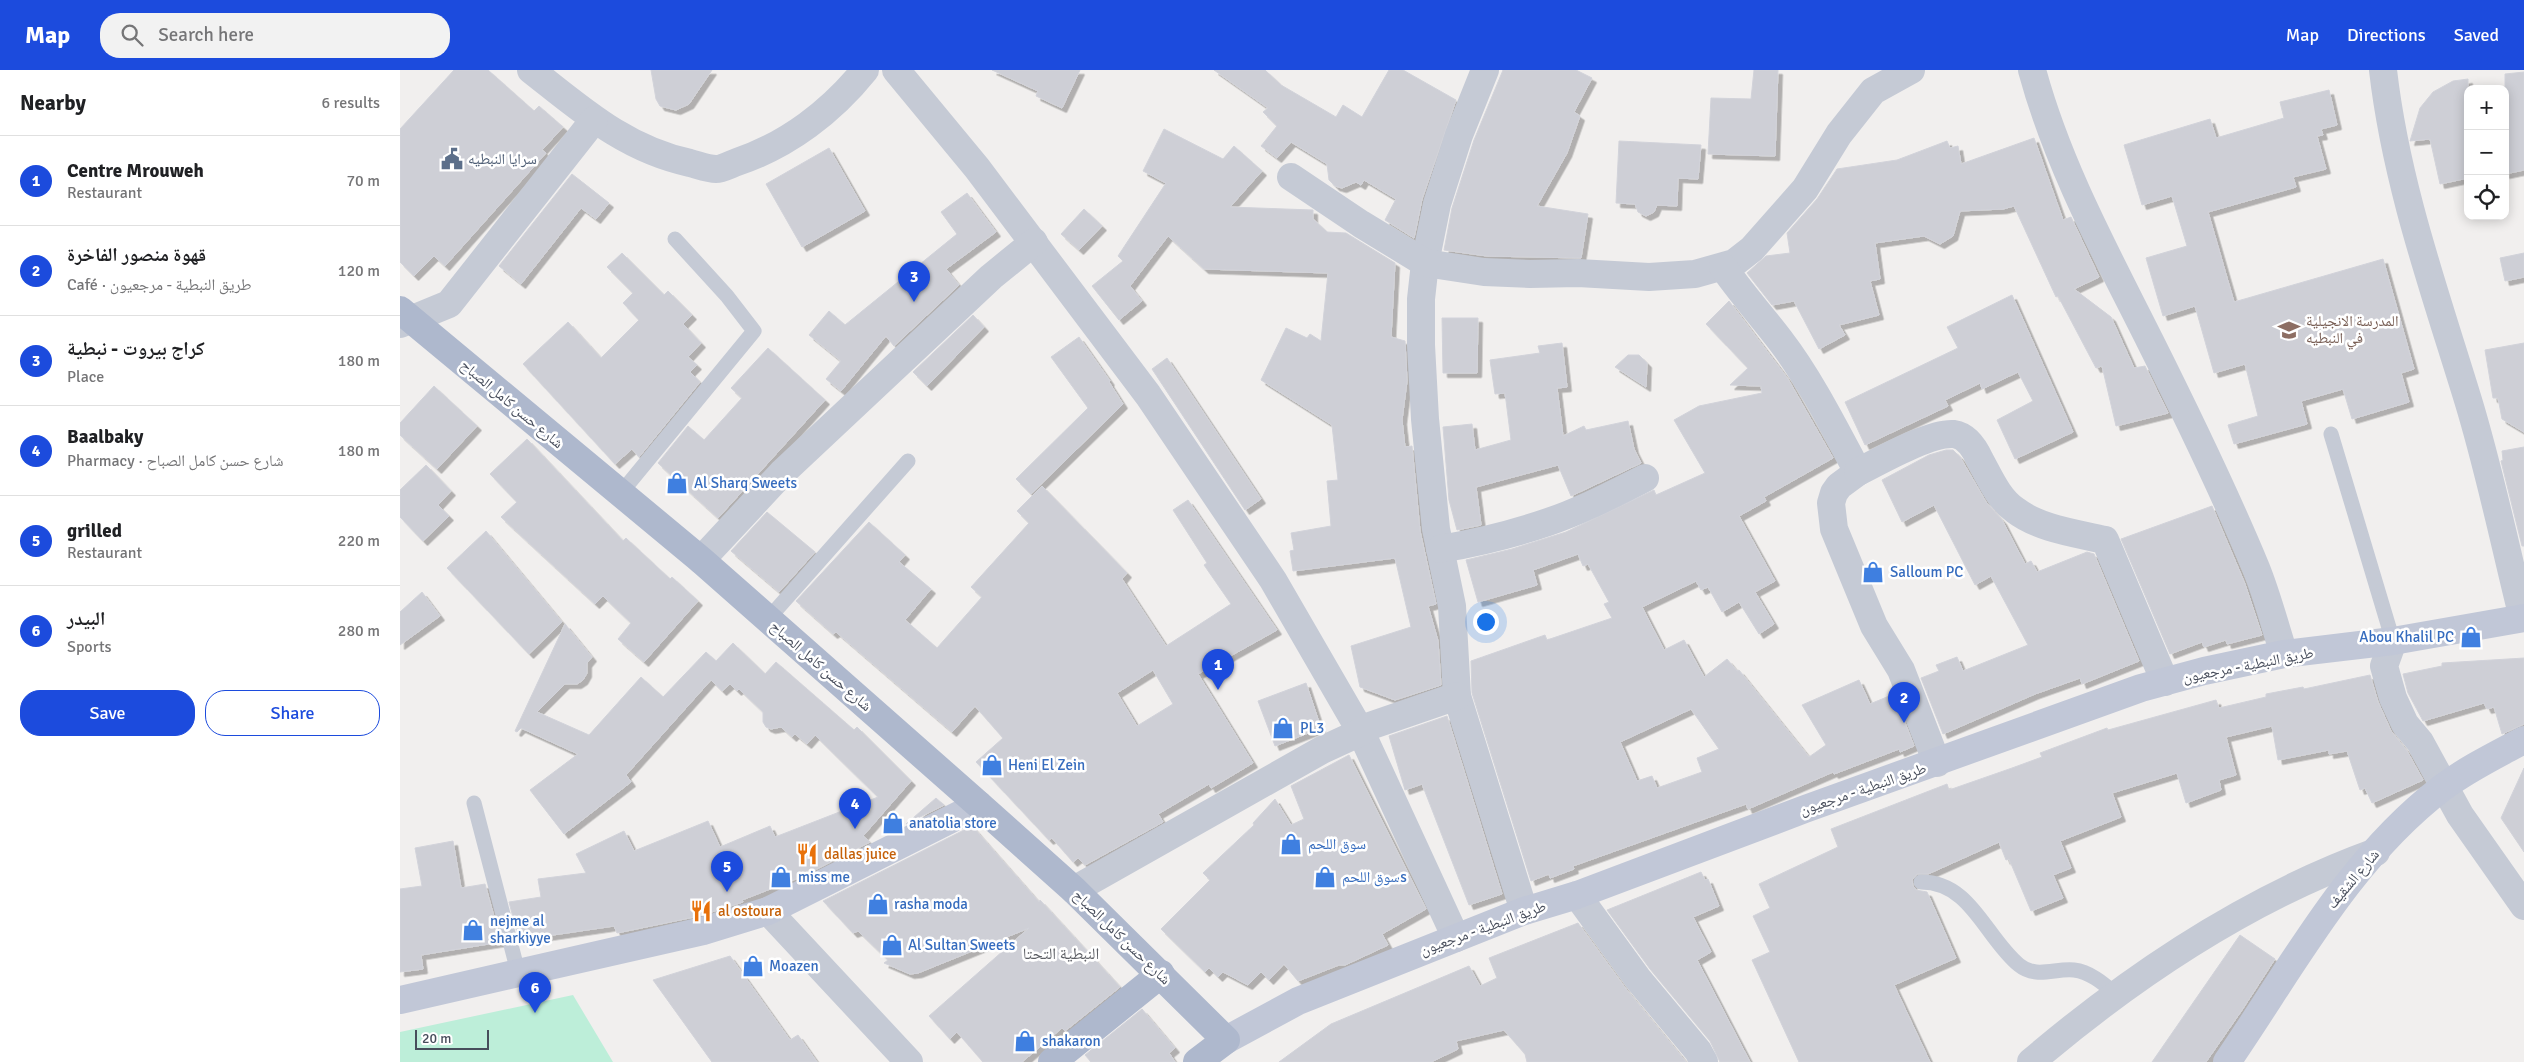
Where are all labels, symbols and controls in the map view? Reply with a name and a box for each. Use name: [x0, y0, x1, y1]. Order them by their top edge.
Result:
search box: [100, 13, 450, 58]
text: Map: [25, 20, 70, 50]
icon: search: [118, 21, 146, 49]
text: Search here: [158, 23, 254, 47]
text: Map: [2286, 24, 2319, 46]
text: Directions: [2347, 24, 2426, 46]
text: Saved: [2454, 24, 2499, 46]
map controls: [2464, 85, 2509, 220]
button: +: [2464, 85, 2509, 130]
text: Nearby: [20, 90, 86, 116]
text: 6 results: [321, 93, 380, 113]
button: −: [2464, 130, 2509, 175]
public building icon: سرايا النبطيه: [439, 146, 465, 172]
place label: سرايا النبطيه: [468, 150, 537, 168]
text: Centre Mrouweh: [67, 159, 204, 183]
text: 1: [32, 171, 40, 191]
text: 70 m: [346, 171, 380, 191]
button: locate: [2464, 175, 2509, 220]
text: Restaurant: [67, 183, 142, 203]
text: قهوة منصور الفاخرة: [67, 243, 206, 267]
text: 2: [32, 261, 40, 281]
text: 120 m: [338, 261, 380, 281]
pin: 3: [898, 261, 930, 302]
text: Café · طريق النبطية - مرجعيون: [67, 275, 252, 295]
place label: المدرسة الانجيلية في النبطيه: [2306, 312, 2399, 350]
school or university icon: المدرسة الانجيلية في النبطيه: [2276, 317, 2302, 343]
text: كراج بيروت - نبطية: [67, 337, 205, 361]
text: 3: [32, 351, 40, 371]
text: 180 m: [338, 351, 380, 371]
street label: شارع حسن كامل الصباح: [456, 356, 567, 453]
text: Place: [67, 367, 104, 387]
text: Baalbaky: [67, 425, 143, 449]
text: 4: [32, 441, 40, 461]
text: 180 m: [338, 441, 380, 461]
text: Pharmacy · شارع حسن كامل الصباح: [67, 451, 284, 471]
shop icon: Al Sharq Sweets: [664, 470, 690, 496]
place label: Al Sharq Sweets: [694, 474, 797, 492]
text: grilled: [67, 519, 122, 543]
text: 5: [32, 531, 40, 551]
text: 220 m: [338, 531, 380, 551]
text: Restaurant: [67, 543, 142, 563]
shop icon: Salloum PC: [1860, 559, 1886, 585]
place label: Salloum PC: [1890, 563, 1963, 581]
text: البيدر: [67, 607, 105, 631]
your location: [1473, 609, 1499, 635]
street label: شارع حسن كامل الصباح: [766, 617, 876, 716]
text: 6: [32, 621, 40, 641]
text: 280 m: [338, 621, 380, 641]
shop icon: Abou Khalil PC: [2458, 624, 2484, 650]
place label: Abou Khalil PC: [2359, 628, 2454, 646]
text: Sports: [67, 637, 112, 657]
street label: طريق النبطية - مرجعيون: [2181, 643, 2315, 687]
pin: 1: [1202, 649, 1234, 690]
pin: 2: [1888, 682, 1920, 723]
button: Save: [20, 690, 195, 736]
button: Share: [205, 690, 380, 736]
shop icon: PL3: [1270, 715, 1296, 741]
place label: PL3: [1300, 719, 1324, 737]
shop icon: Heni El Zein: [979, 752, 1005, 778]
place label: Heni El Zein: [1008, 756, 1085, 774]
street label: طريق النبطية - مرجعيون: [1797, 759, 1929, 820]
pin: 4: [839, 788, 871, 829]
shop icon: anatolia store: [880, 810, 906, 836]
place label: anatolia store: [909, 814, 997, 832]
shop icon: سوق اللحم: [1278, 831, 1304, 857]
place label: سوق اللحم: [1308, 835, 1366, 854]
restaurant icon: dallas juice: [794, 841, 820, 867]
place label: dallas juice: [824, 845, 897, 863]
street label: شارع الشقيف: [2323, 846, 2384, 913]
pin: 5: [711, 851, 743, 892]
shop icon: miss me: [768, 864, 794, 890]
shop icon: سوق اللحمs: [1312, 864, 1338, 890]
place label: miss me: [798, 868, 850, 886]
place label: سوق اللحمs: [1342, 868, 1407, 887]
street label: شارع حسن كامل الصباح: [1069, 886, 1175, 989]
shop icon: rasha moda: [865, 891, 891, 917]
place label: rasha moda: [894, 895, 968, 913]
street label: طريق النبطية - مرجعيون: [1417, 897, 1549, 960]
restaurant icon: al ostoura: [688, 898, 714, 924]
place label: al ostoura: [718, 902, 782, 920]
place label: nejme al sharkiyye: [490, 912, 551, 947]
shop icon: nejme al sharkiyye: [460, 917, 486, 943]
shop icon: Al Sultan Sweets: [879, 932, 905, 958]
place label: Al Sultan Sweets: [908, 936, 1016, 954]
district label: النبطية التحتا: [1023, 944, 1099, 964]
shop icon: Moazen: [740, 953, 766, 979]
place label: Moazen: [769, 957, 819, 975]
pin: 6: [519, 972, 551, 1013]
scale bar: [415, 1027, 489, 1050]
shop icon: shakaron: [1012, 1028, 1038, 1054]
text: 20 m: [422, 1030, 451, 1047]
place label: shakaron: [1042, 1032, 1101, 1050]

